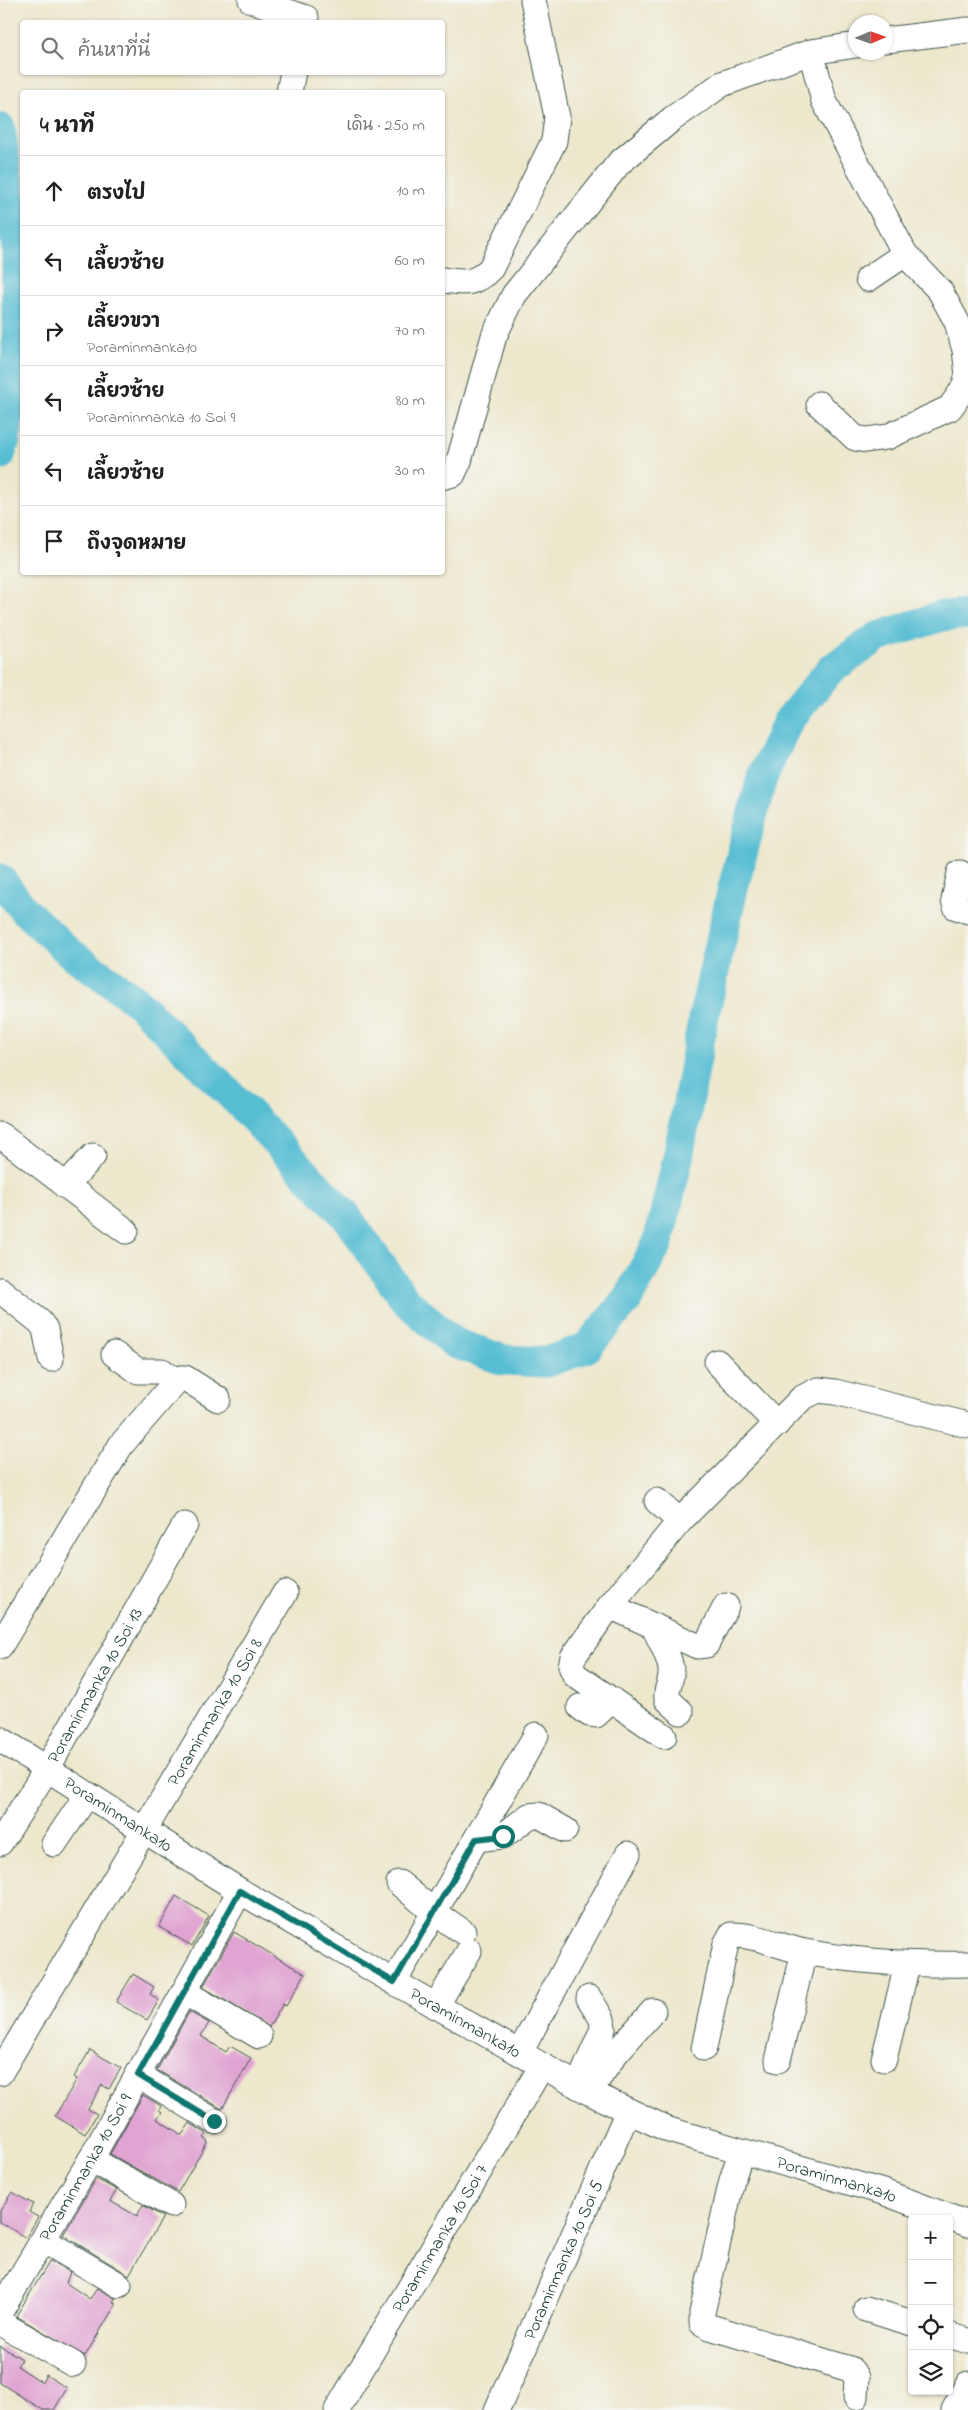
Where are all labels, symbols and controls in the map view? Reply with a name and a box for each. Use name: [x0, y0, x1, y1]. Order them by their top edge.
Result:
north arrow: [848, 15, 893, 60]
search box: [20, 20, 445, 75]
icon: search: [38, 34, 66, 62]
text: ค้นหาที่นี่: [78, 38, 150, 65]
text: 4 นาที: [40, 112, 94, 142]
text: เดิน · 250 m: [346, 114, 425, 138]
icon: ahead: [40, 177, 68, 205]
text: 10 m: [397, 179, 425, 203]
text: ตรงไป: [87, 181, 145, 208]
icon: left: [40, 247, 68, 275]
text: 60 m: [395, 249, 425, 273]
text: เลี้ยวซ้าย: [87, 251, 164, 278]
text: เลี้ยวขวา: [87, 309, 160, 336]
icon: right: [40, 317, 68, 345]
text: 70 m: [395, 319, 425, 343]
text: Poraminmanka10: [87, 336, 197, 360]
text: เลี้ยวซ้าย: [87, 379, 164, 406]
icon: left: [40, 387, 68, 415]
text: 80 m: [396, 389, 425, 413]
text: Poraminmanka 10 Soi 9: [87, 406, 235, 430]
icon: left: [40, 457, 68, 485]
text: 30 m: [395, 459, 425, 483]
text: เลี้ยวซ้าย: [87, 461, 164, 488]
icon: arrive: [40, 527, 68, 555]
text: ถึงจุดหมาย: [87, 531, 186, 558]
street label: Poraminmanka 10 Soi 13: [42, 1604, 150, 1769]
street label: Poraminmanka 10 Soi 8: [162, 1634, 270, 1792]
street label: Poraminmanka10: [58, 1771, 177, 1860]
route start: [492, 1825, 515, 1848]
street label: Poraminmanka10: [404, 1982, 525, 2066]
street label: Poraminmanka 10 Soi 9: [34, 2089, 140, 2247]
route end: [203, 2110, 226, 2133]
street label: Poraminmanka10: [773, 2151, 900, 2211]
street label: Poraminmanka 10 Soi 7: [387, 2159, 496, 2318]
street label: Poraminmanka 10 Soi 5: [518, 2177, 611, 2345]
map controls: [908, 2215, 953, 2395]
button: +: [908, 2215, 953, 2260]
button: −: [908, 2260, 953, 2305]
button: locate: [908, 2305, 953, 2350]
button: layers: [908, 2350, 953, 2395]

